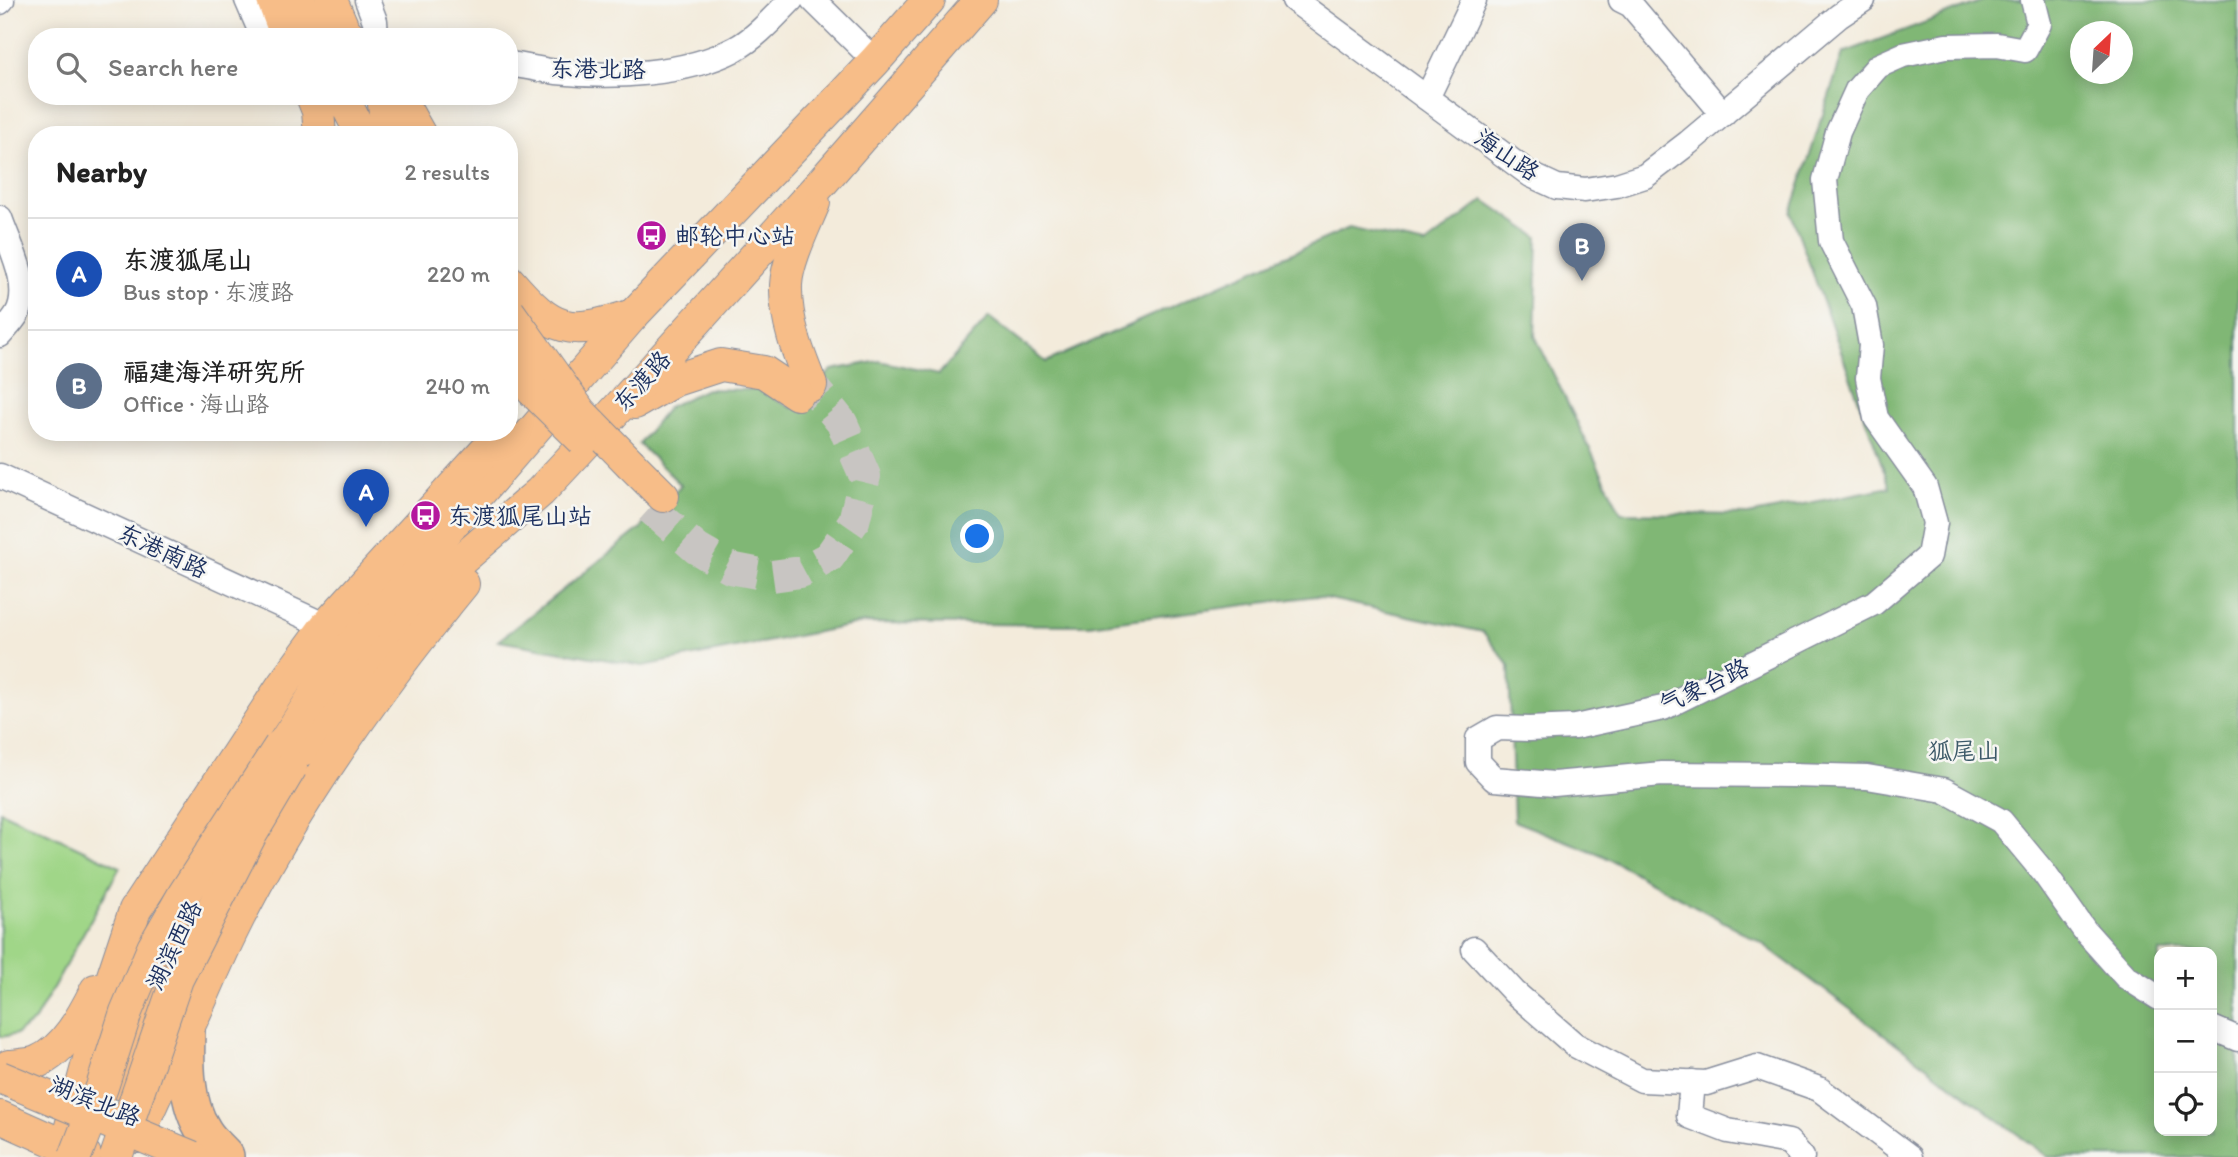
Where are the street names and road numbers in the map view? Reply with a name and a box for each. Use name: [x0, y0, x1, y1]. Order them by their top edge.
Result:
street label: 东港北路: [550, 53, 646, 84]
street label: 海山路: [1469, 122, 1545, 187]
street label: 东渡路: [607, 344, 676, 417]
street label: 东港南路: [114, 517, 213, 584]
street label: 气象台路: [1654, 652, 1753, 719]
street label: 湖滨西路: [139, 895, 208, 994]
street label: 湖滨北路: [45, 1069, 145, 1132]

